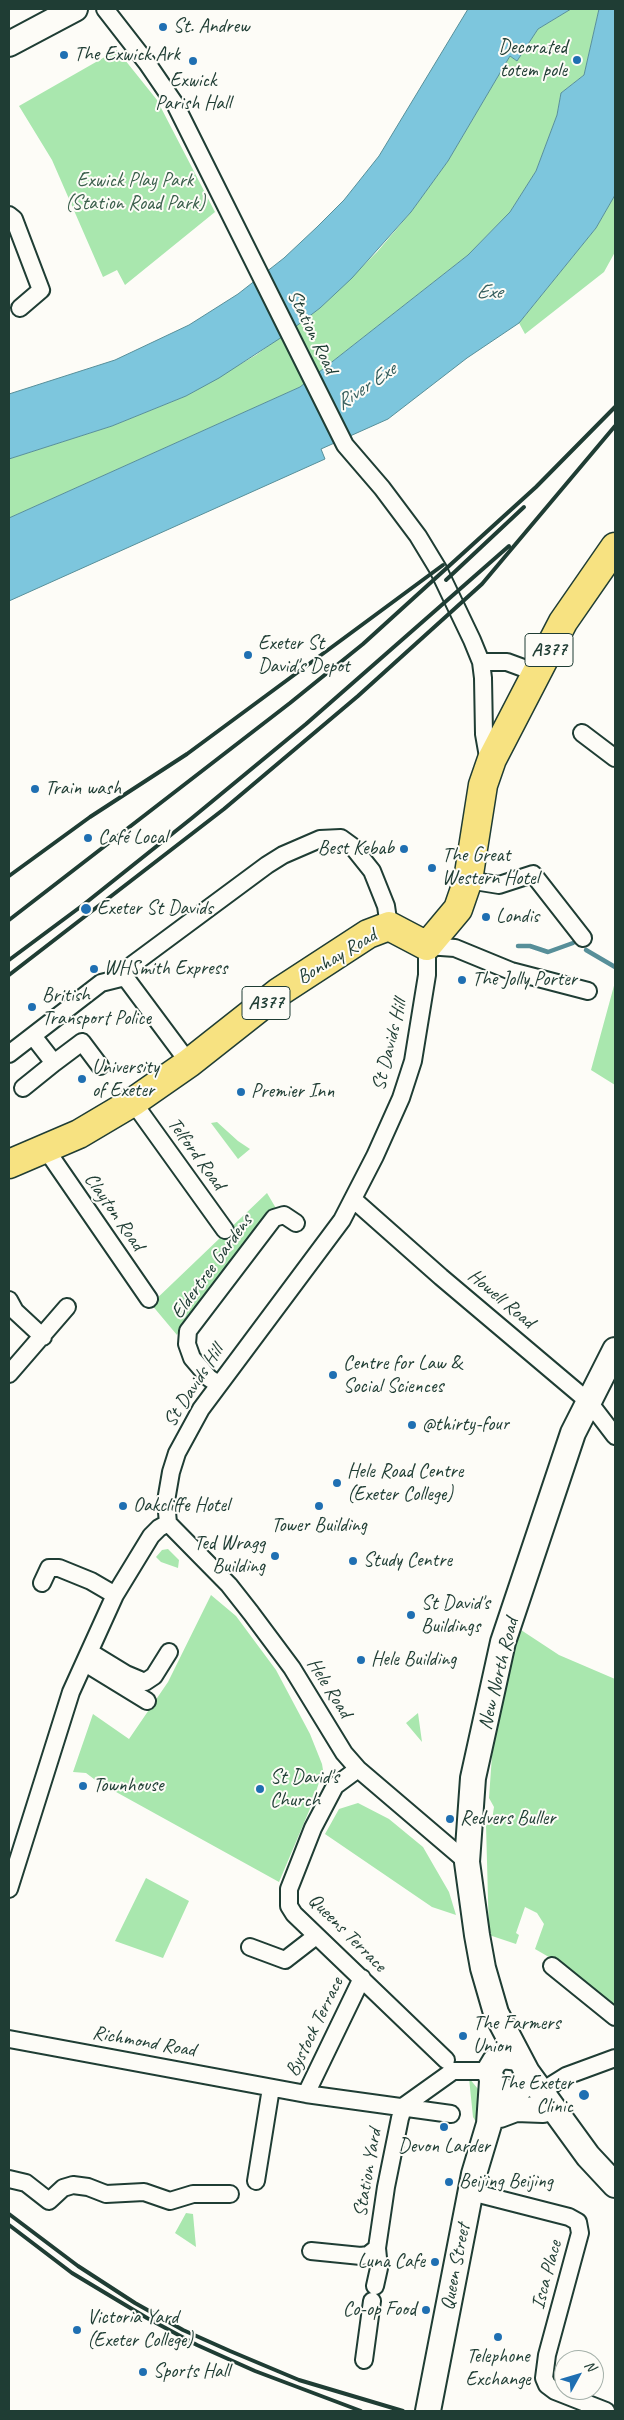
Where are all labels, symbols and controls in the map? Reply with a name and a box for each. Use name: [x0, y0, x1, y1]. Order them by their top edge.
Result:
place label: St. Andrew: [173, 15, 249, 39]
marker: St. Andrew: [157, 21, 169, 33]
place label: Decorated totem pole: [498, 36, 567, 83]
place label: The Exwick Ark: [74, 43, 180, 67]
marker: The Exwick Ark: [58, 49, 70, 61]
marker: Decorated totem pole: [571, 54, 583, 66]
marker: Exwick Parish Hall: [187, 55, 199, 67]
place label: Exwick Parish Hall: [155, 69, 231, 116]
park label: Exwick Play Park (Station Road Park): [65, 169, 205, 216]
water label: Exe: [476, 279, 502, 305]
street label: Station Road: [281, 286, 343, 378]
water label: River Exe: [331, 358, 401, 416]
place label: Exeter St David's Depot: [258, 632, 350, 679]
road number: A377: [525, 634, 573, 666]
marker: Exeter St David's Depot: [242, 649, 254, 661]
place label: Train wash: [45, 777, 121, 801]
marker: Train wash: [29, 783, 41, 795]
place label: Café Local: [98, 826, 167, 850]
marker: Café Local: [82, 832, 94, 844]
place label: Best Kebab: [318, 837, 394, 861]
marker: Best Kebab: [398, 843, 410, 855]
place label: The Great Western Hotel: [442, 844, 539, 891]
marker: The Great Western Hotel: [426, 862, 438, 874]
place label: Exeter St Davids: [97, 897, 213, 921]
marker: Exeter St Davids: [79, 902, 93, 916]
place label: Londis: [496, 905, 539, 929]
marker: Londis: [480, 911, 492, 923]
street label: Bonhay Road: [293, 924, 381, 990]
place label: WHSmith Express: [104, 957, 227, 981]
marker: WHSmith Express: [88, 963, 100, 975]
place label: The Jolly Porter: [472, 968, 577, 992]
marker: The Jolly Porter: [456, 974, 468, 986]
place label: British Transport Police: [42, 984, 151, 1031]
road number: A377: [242, 986, 290, 1020]
street label: St Davids Hill: [367, 997, 413, 1093]
marker: British Transport Police: [26, 1001, 38, 1013]
place label: University of Exeter: [92, 1056, 159, 1103]
marker: University of Exeter: [76, 1073, 88, 1085]
place label: Premier Inn: [251, 1080, 334, 1104]
marker: Premier Inn: [235, 1086, 247, 1098]
street label: Telford Road: [162, 1113, 230, 1195]
street label: Clayton Road: [79, 1168, 149, 1256]
street label: Eldertree Gardens: [166, 1210, 258, 1324]
street label: Howell Road: [463, 1264, 539, 1334]
street label: St Davids Hill: [159, 1340, 229, 1432]
place label: Centre for Law & Social Sciences: [343, 1352, 462, 1399]
marker: Centre for Law & Social Sciences: [327, 1369, 339, 1381]
place label: @thirty-four: [422, 1413, 509, 1437]
marker: @thirty-four: [406, 1419, 418, 1431]
place label: Hele Road Centre (Exeter College): [347, 1460, 463, 1507]
marker: Hele Road Centre (Exeter College): [331, 1477, 343, 1489]
place label: Oakcliffe Hotel: [133, 1494, 229, 1518]
marker: Oakcliffe Hotel: [117, 1500, 129, 1512]
marker: Tower Building: [313, 1500, 325, 1512]
place label: Tower Building: [271, 1514, 367, 1538]
place label: Ted Wragg Building: [194, 1532, 265, 1579]
place label: Study Centre: [363, 1549, 452, 1573]
marker: Ted Wragg Building: [269, 1550, 281, 1562]
marker: Study Centre: [347, 1555, 359, 1567]
place label: St David's Buildings: [421, 1592, 490, 1639]
marker: St David's Buildings: [405, 1609, 417, 1621]
street label: New North Road: [474, 1616, 524, 1732]
place label: Hele Building: [371, 1648, 456, 1672]
street label: Hele Road: [301, 1654, 357, 1722]
marker: Hele Building: [355, 1654, 367, 1666]
place label: St David's Church: [270, 1766, 339, 1813]
place label: Townhouse: [93, 1774, 163, 1798]
marker: Townhouse: [77, 1780, 89, 1792]
marker: St David's Church: [254, 1783, 266, 1795]
place label: Redvers Buller: [460, 1807, 555, 1831]
marker: Redvers Buller: [444, 1813, 456, 1825]
street label: Queens Terrace: [303, 1889, 391, 1977]
street label: Bystock Terrace: [281, 1974, 349, 2080]
place label: The Farmers Union: [473, 2012, 560, 2059]
street label: Richmond Road: [91, 2021, 197, 2063]
marker: The Farmers Union: [457, 2030, 469, 2042]
place label: The Exeter Clinic: [498, 2072, 573, 2119]
marker: The Exeter Clinic: [577, 2088, 591, 2102]
marker: Devon Larder: [438, 2121, 450, 2133]
street label: Station Yard: [348, 2127, 388, 2219]
place label: Devon Larder: [398, 2135, 490, 2159]
place label: Beijing Beijing: [459, 2170, 553, 2194]
marker: Beijing Beijing: [443, 2176, 455, 2188]
street label: Queen Street: [436, 2222, 476, 2312]
street label: Isca Place: [526, 2238, 568, 2312]
place label: Luna Cafe: [358, 2250, 425, 2274]
marker: Luna Cafe: [429, 2256, 441, 2268]
place label: Co-op Food: [343, 2298, 416, 2322]
marker: Co-op Food: [420, 2304, 432, 2316]
place label: Victoria Yard (Exeter College): [87, 2306, 193, 2353]
marker: Victoria Yard (Exeter College): [71, 2324, 83, 2336]
marker: Telephone Exchange: [492, 2331, 504, 2343]
place label: Telephone Exchange: [465, 2345, 531, 2392]
north arrow: [554, 2350, 604, 2400]
text: N: [581, 2357, 600, 2375]
place label: Sports Hall: [153, 2360, 230, 2384]
marker: Sports Hall: [137, 2366, 149, 2378]

